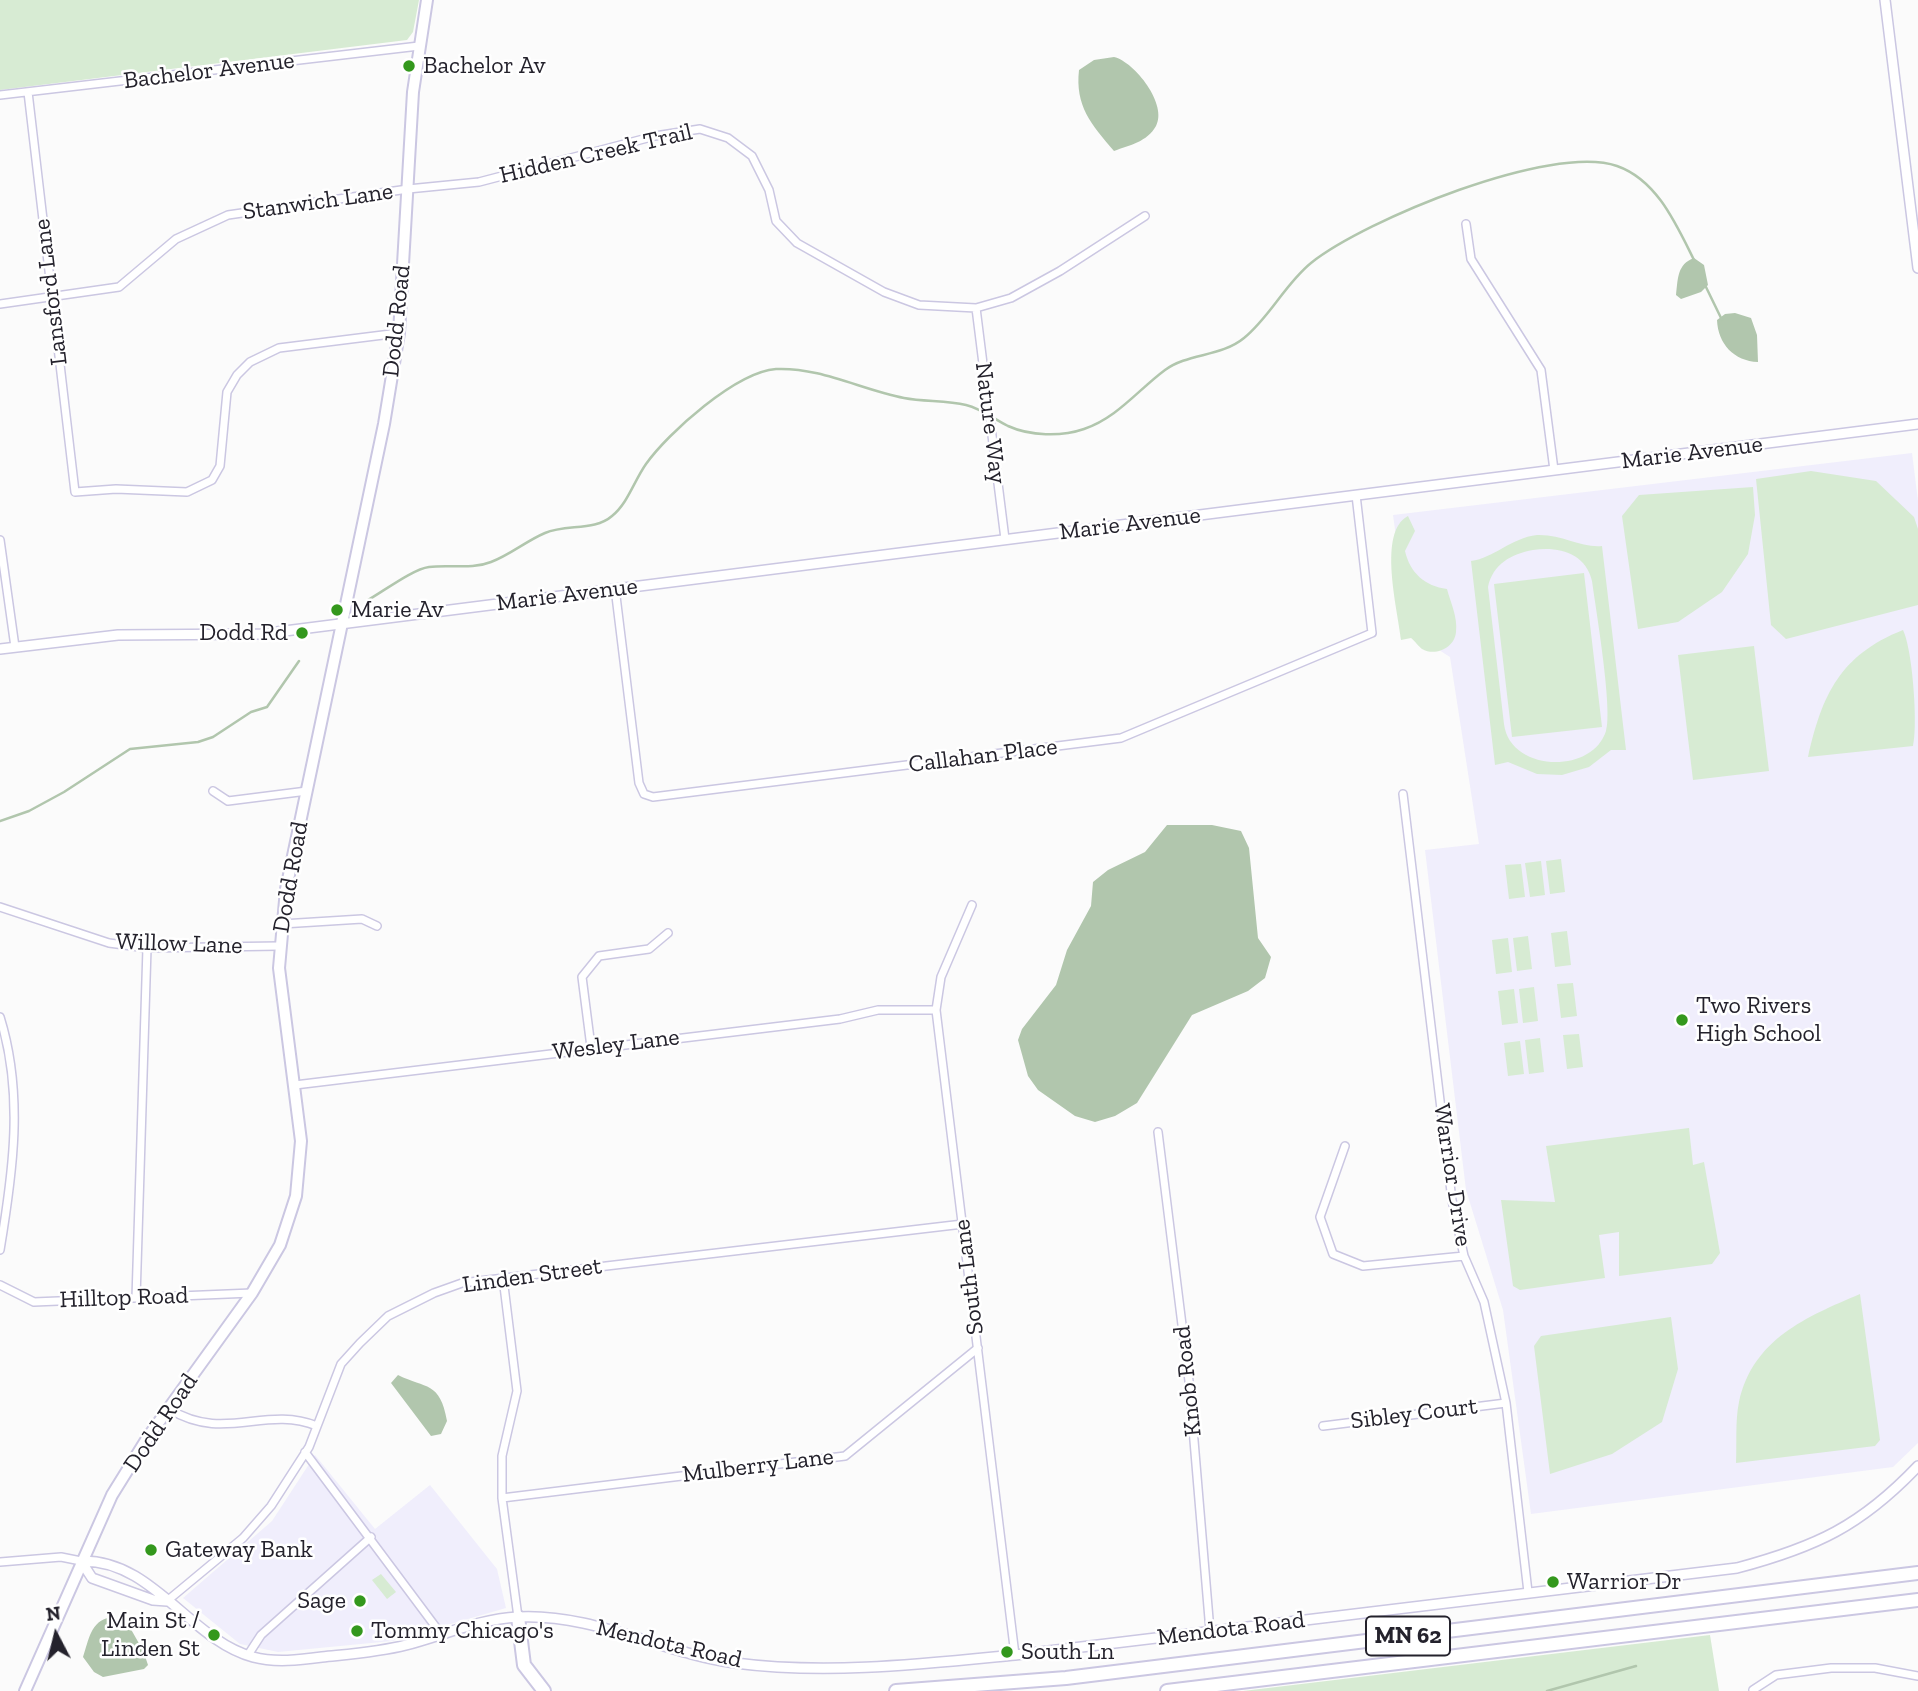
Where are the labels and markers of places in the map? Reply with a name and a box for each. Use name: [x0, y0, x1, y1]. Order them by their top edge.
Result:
place label: Bachelor Av: [423, 52, 546, 80]
marker: Bachelor Av: [401, 58, 417, 74]
place label: Marie Av: [351, 596, 444, 624]
marker: Marie Av: [329, 602, 345, 618]
place label: Dodd Rd: [199, 619, 288, 647]
marker: Dodd Rd: [294, 625, 310, 641]
place label: Two Rivers High School: [1696, 992, 1821, 1048]
marker: Two Rivers High School: [1674, 1012, 1690, 1028]
place label: Gateway Bank: [165, 1536, 313, 1564]
marker: Gateway Bank: [143, 1542, 159, 1558]
place label: Warrior Dr: [1567, 1568, 1682, 1596]
marker: Warrior Dr: [1545, 1574, 1561, 1590]
place label: Sage: [297, 1587, 346, 1615]
marker: Sage: [352, 1593, 368, 1609]
place label: Main St / Linden St: [101, 1607, 200, 1663]
place label: Tommy Chicago's: [371, 1617, 554, 1645]
marker: Tommy Chicago's: [349, 1623, 365, 1639]
marker: Main St / Linden St: [206, 1627, 222, 1643]
place label: South Ln: [1021, 1638, 1114, 1666]
marker: South Ln: [999, 1644, 1015, 1660]

